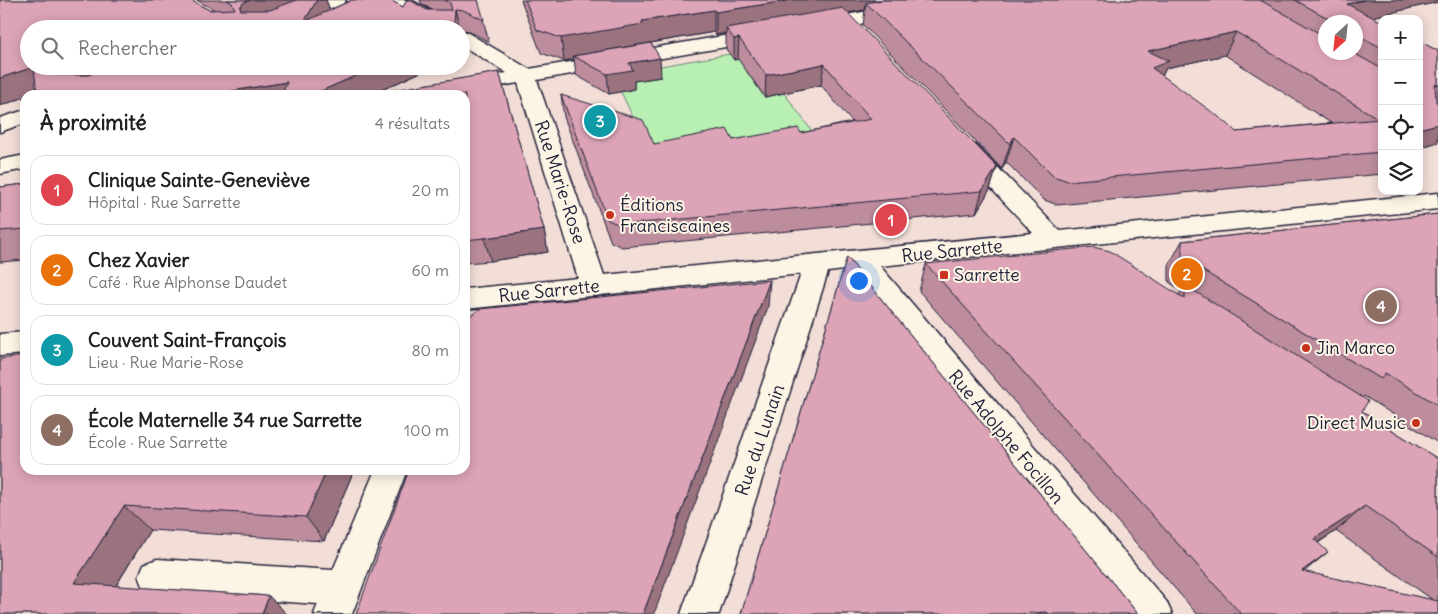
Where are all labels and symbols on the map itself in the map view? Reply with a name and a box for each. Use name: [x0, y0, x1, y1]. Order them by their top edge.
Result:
north arrow: [1318, 15, 1363, 60]
pin: 3: [584, 102, 616, 140]
street label: Rue Marie-Rose: [530, 117, 591, 247]
place label: Éditions Franciscaines: [620, 193, 730, 237]
pin: 1: [875, 201, 907, 239]
marker: Éditions Franciscaines: [604, 209, 616, 221]
street label: Rue Sarrette: [900, 234, 1004, 267]
pin: 2: [1171, 255, 1203, 293]
place label: Sarrette: [954, 263, 1020, 286]
your location: [846, 268, 872, 294]
marker: Sarrette: [938, 269, 950, 281]
street label: Rue Sarrette: [497, 274, 601, 307]
pin: 4: [1365, 287, 1397, 325]
place label: Jin Marco: [1316, 336, 1395, 359]
marker: Jin Marco: [1300, 342, 1312, 354]
street label: Rue Adolphe Focillon: [944, 365, 1069, 508]
street label: Rue du Lunain: [730, 381, 789, 499]
place label: Direct Music: [1307, 411, 1406, 434]
marker: Direct Music: [1410, 417, 1422, 429]

